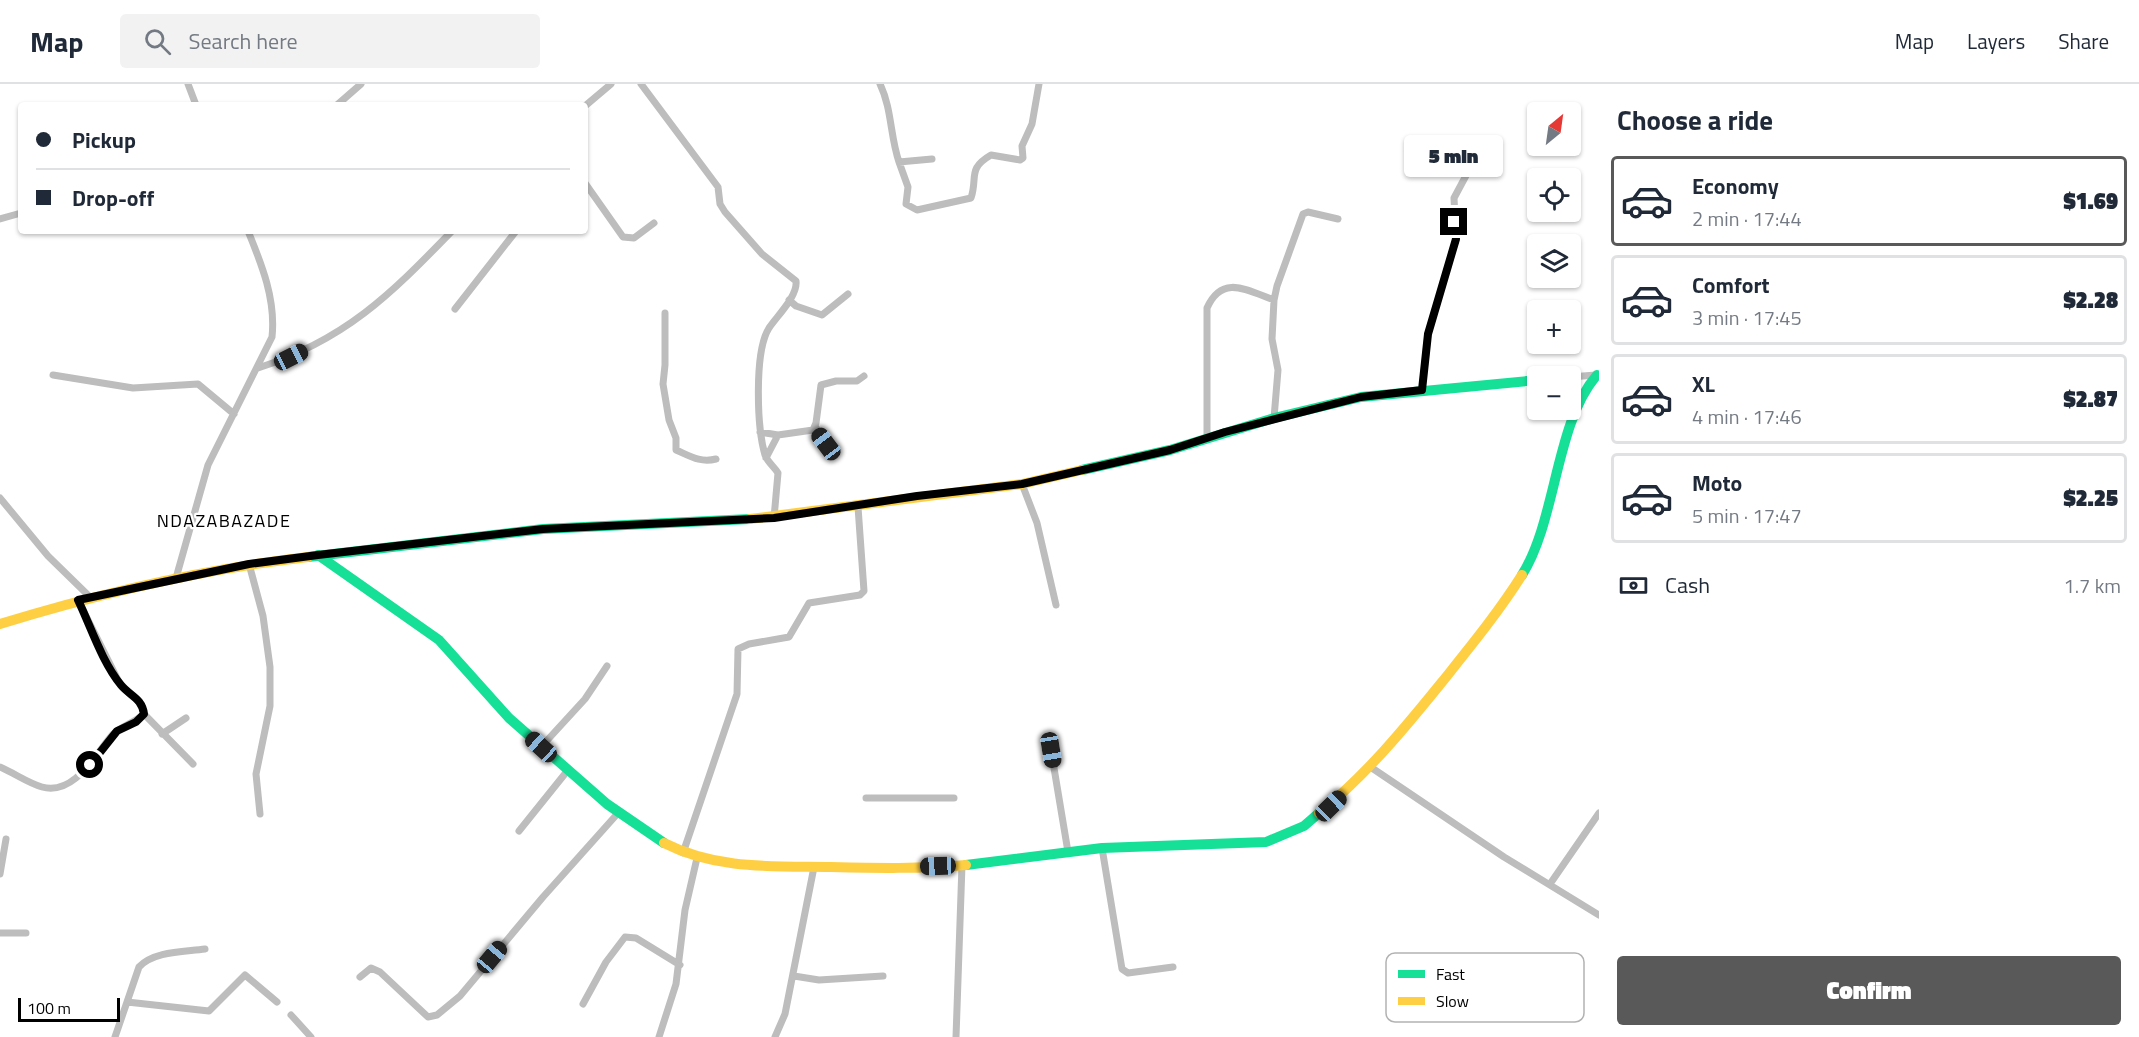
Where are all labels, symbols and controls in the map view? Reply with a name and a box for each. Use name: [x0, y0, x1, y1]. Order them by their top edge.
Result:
search box: [120, 14, 540, 68]
text: Map: [30, 20, 84, 63]
text: Search here: [189, 24, 298, 58]
icon: search: [141, 25, 174, 58]
text: Map: [1895, 25, 1934, 57]
text: Layers: [1967, 25, 2025, 57]
text: Share: [2058, 25, 2109, 57]
text: Choose a ride: [1617, 99, 1773, 140]
north arrow: [1527, 102, 1581, 156]
map controls: [1527, 102, 1581, 420]
text: Pickup: [72, 123, 136, 157]
callout: 5 min: [1404, 135, 1504, 177]
text: 5 min: [1429, 140, 1478, 171]
button: locate: [1527, 168, 1581, 222]
text: Economy: [1692, 169, 1779, 203]
icon: car: [1620, 174, 1674, 228]
text: Drop-off: [72, 181, 154, 215]
text: $1.69: [2063, 184, 2118, 218]
text: 2 min · 17:44: [1692, 203, 1802, 234]
route end: [1440, 208, 1467, 235]
button: layers: [1527, 234, 1581, 288]
text: Comfort: [1692, 268, 1770, 302]
icon: car: [1620, 273, 1674, 327]
text: $2.28: [2063, 283, 2118, 317]
button: +: [1527, 300, 1581, 354]
text: 3 min · 17:45: [1692, 302, 1802, 333]
car: [271, 341, 311, 373]
button: −: [1527, 366, 1581, 420]
text: XL: [1692, 367, 1715, 401]
icon: car: [1620, 372, 1674, 426]
text: $2.87: [2063, 382, 2118, 416]
text: 4 min · 17:46: [1692, 401, 1802, 432]
car: [808, 424, 844, 464]
text: Moto: [1692, 466, 1742, 500]
icon: car: [1620, 471, 1674, 525]
text: $2.25: [2063, 481, 2118, 515]
text: 5 min · 17:47: [1692, 500, 1802, 531]
district label: NDAZABAZADE: [157, 507, 291, 534]
text: Cash: [1665, 568, 1710, 602]
icon: cash: [1617, 569, 1650, 602]
text: 1.7 km: [2064, 570, 2121, 601]
car: [522, 728, 560, 766]
car: [1039, 731, 1063, 769]
route start: [76, 751, 103, 778]
car: [1312, 787, 1350, 825]
car: [920, 856, 956, 876]
car: [474, 937, 510, 977]
legend: [1386, 953, 1584, 1022]
button: Confirm: [1617, 956, 2121, 1025]
text: Fast: [1436, 962, 1465, 986]
text: Slow: [1436, 989, 1469, 1013]
scale bar: [18, 995, 120, 1022]
text: 100 m: [27, 996, 71, 1020]

